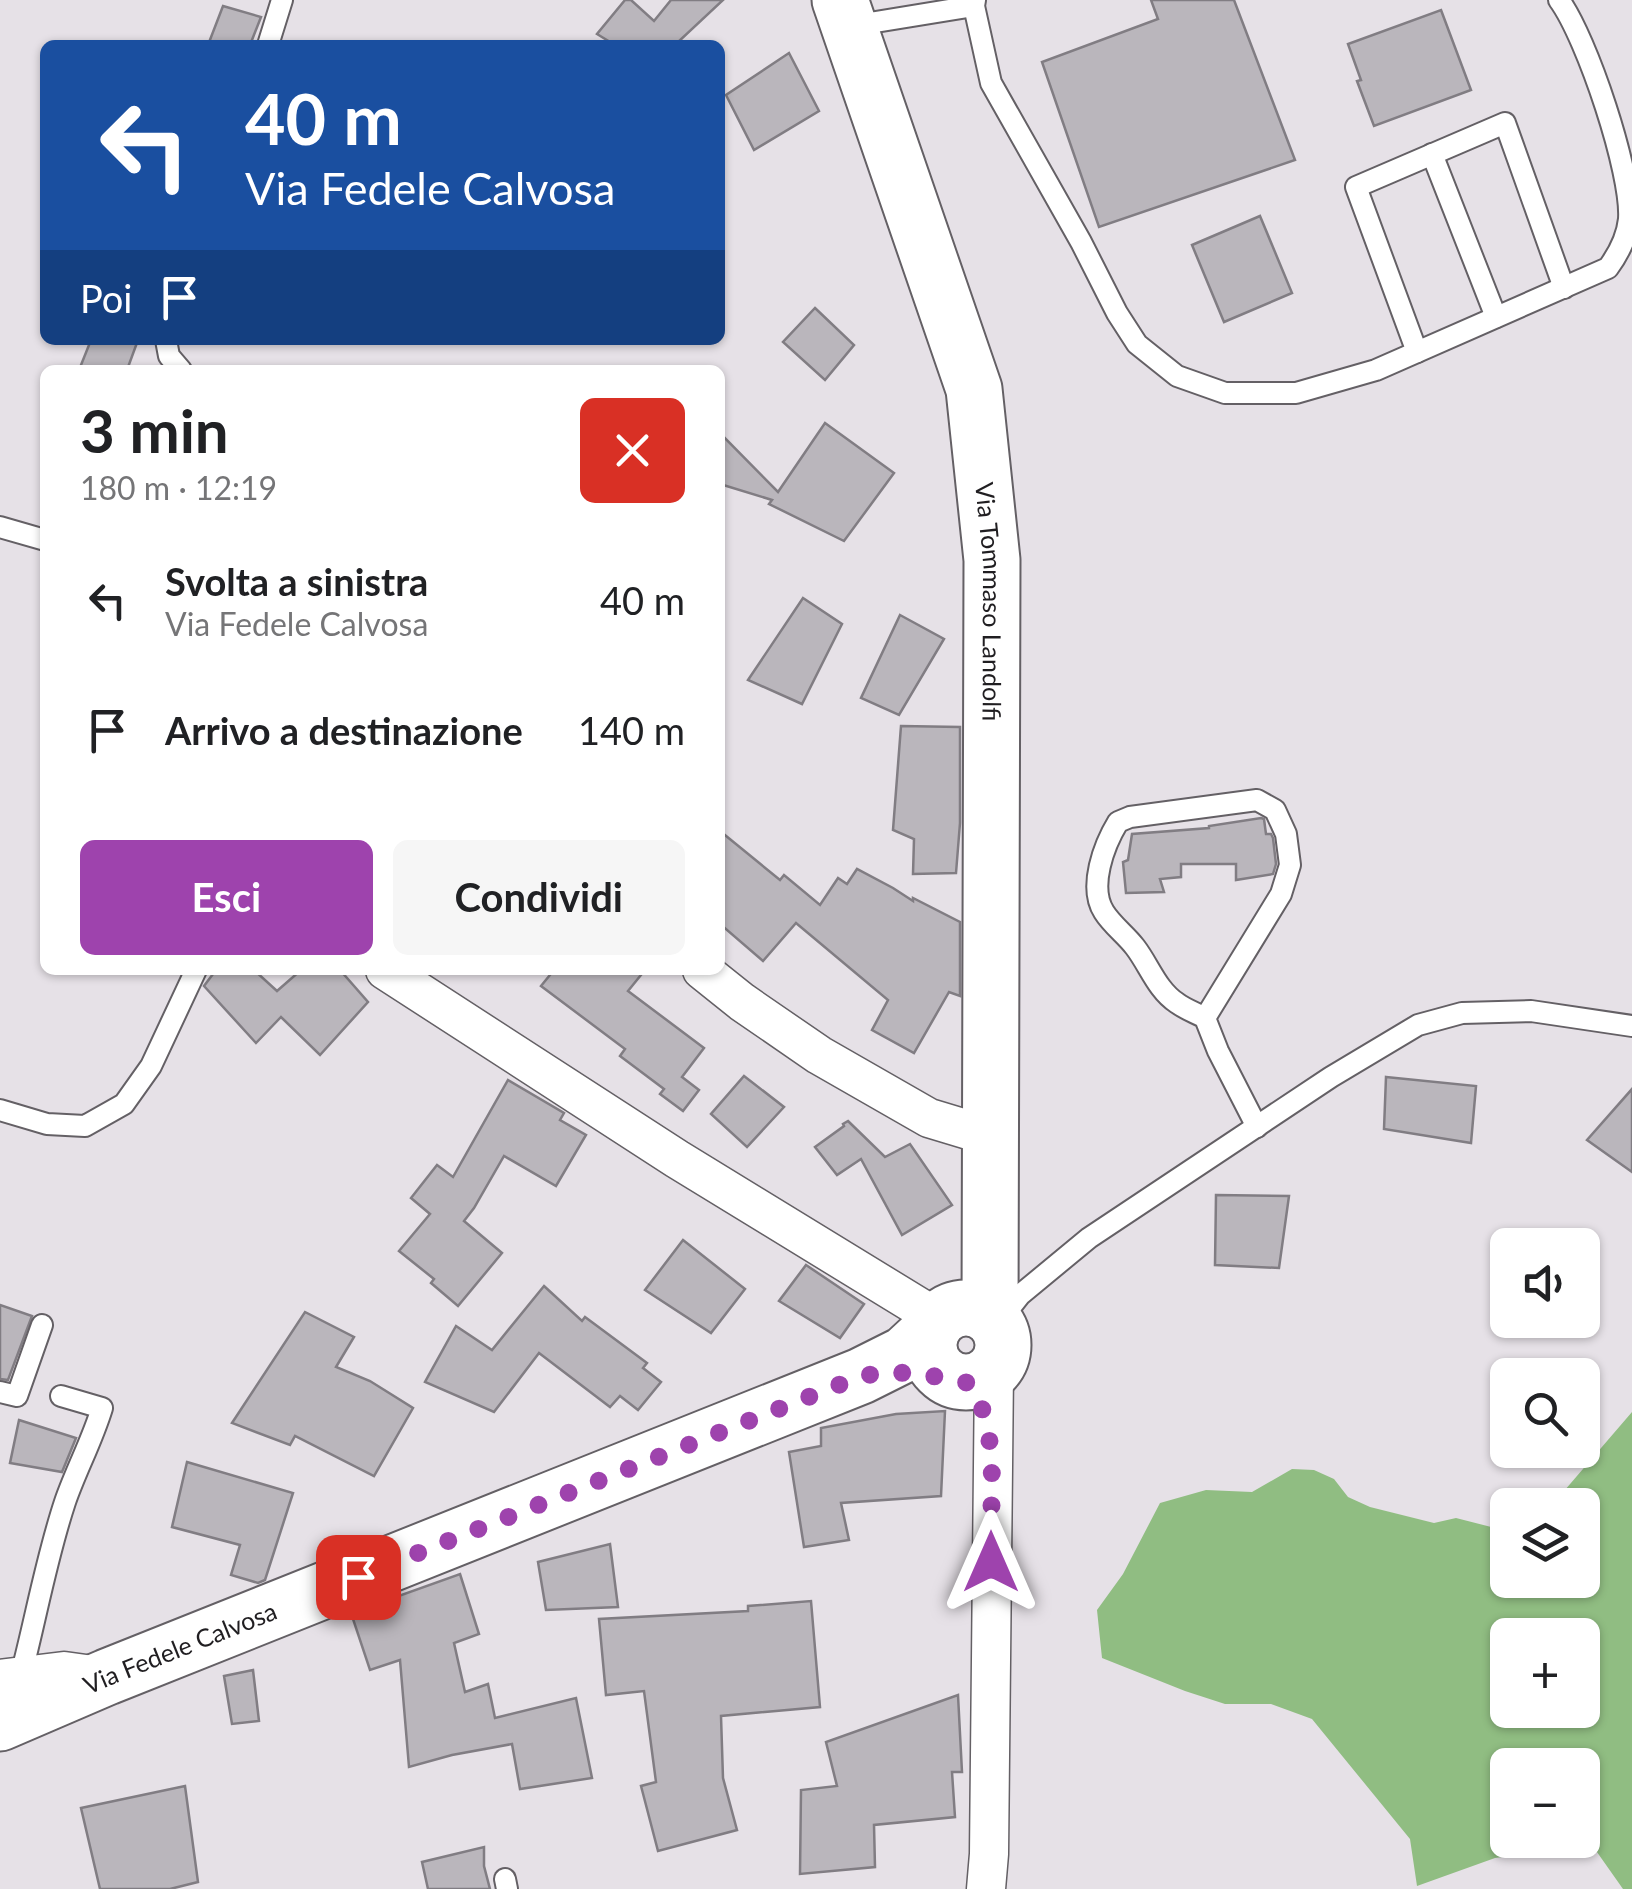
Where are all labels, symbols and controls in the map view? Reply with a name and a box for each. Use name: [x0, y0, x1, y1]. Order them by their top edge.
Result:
text: 40 m: [245, 76, 402, 160]
icon: left: [80, 80, 210, 210]
text: Via Fedele Calvosa: [245, 161, 615, 215]
icon: arrive: [152, 270, 207, 325]
text: Poi: [80, 275, 132, 321]
text: 3 min: [80, 394, 229, 466]
button: close: [580, 398, 685, 503]
text: 180 m · 12:19: [80, 468, 277, 507]
street label: Via Tommaso Landolfi: [970, 481, 1009, 721]
text: Svolta a sinistra: [165, 558, 428, 604]
icon: left: [80, 573, 135, 628]
text: 40 m: [600, 577, 685, 623]
text: Via Fedele Calvosa: [165, 604, 428, 643]
icon: arrive: [80, 703, 135, 758]
text: Arrivo a destinazione: [165, 707, 523, 753]
text: 140 m: [578, 707, 685, 753]
button: Esci: [80, 840, 373, 955]
button: Condividi: [393, 840, 685, 955]
map controls: [1490, 1228, 1600, 1858]
button: sound: [1490, 1228, 1600, 1338]
button: search: [1490, 1358, 1600, 1468]
button: layers: [1490, 1488, 1600, 1598]
position arrow: [939, 1510, 1043, 1614]
pin: [316, 1535, 401, 1620]
icon: arrive: [331, 1550, 386, 1605]
street label: Via Fedele Calvosa: [78, 1595, 281, 1699]
button: +: [1490, 1618, 1600, 1728]
button: −: [1490, 1748, 1600, 1858]

